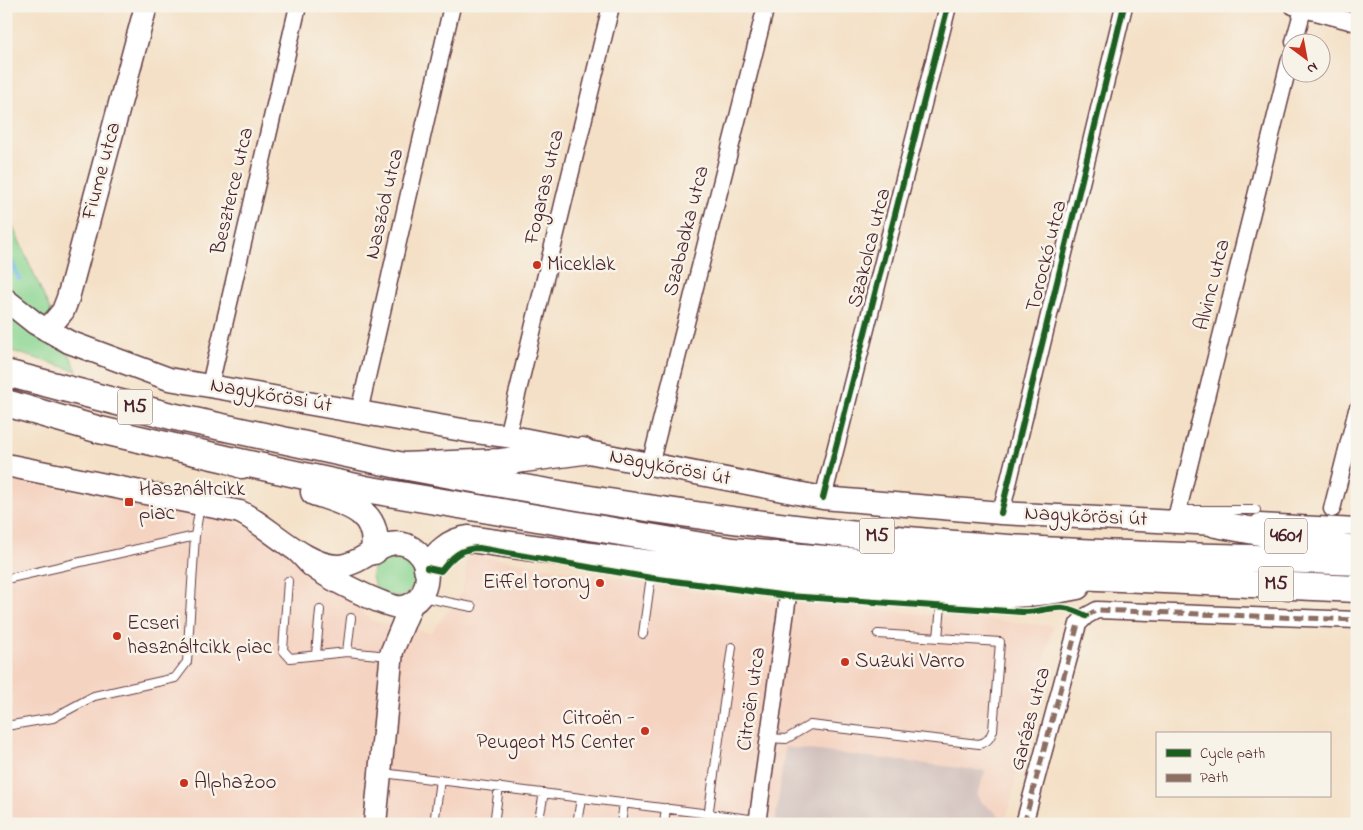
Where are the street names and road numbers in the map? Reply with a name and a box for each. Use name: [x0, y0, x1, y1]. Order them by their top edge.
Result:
street label: Fiume utca: [74, 119, 129, 224]
street label: Beszterce utca: [204, 124, 262, 259]
street label: Fogaras utca: [517, 127, 575, 249]
street label: Naszód utca: [358, 146, 412, 262]
street label: Szabadka utca: [656, 163, 718, 299]
street label: Szakolca utca: [841, 185, 899, 311]
street label: Torockó utca: [1019, 197, 1075, 315]
street label: Alvinc utca: [1187, 236, 1239, 334]
street label: Nagykőrösi út: [208, 371, 334, 423]
road number: M5: [118, 390, 152, 424]
street label: Nagykőrösi út: [606, 442, 733, 496]
street label: Nagykőrösi út: [1024, 499, 1148, 537]
road number: M5: [860, 518, 894, 554]
road number: 4601: [1265, 518, 1307, 554]
road number: M5: [1258, 566, 1294, 602]
street label: Citroën utca: [730, 645, 774, 753]
street label: Garázs utca: [1003, 664, 1059, 774]

